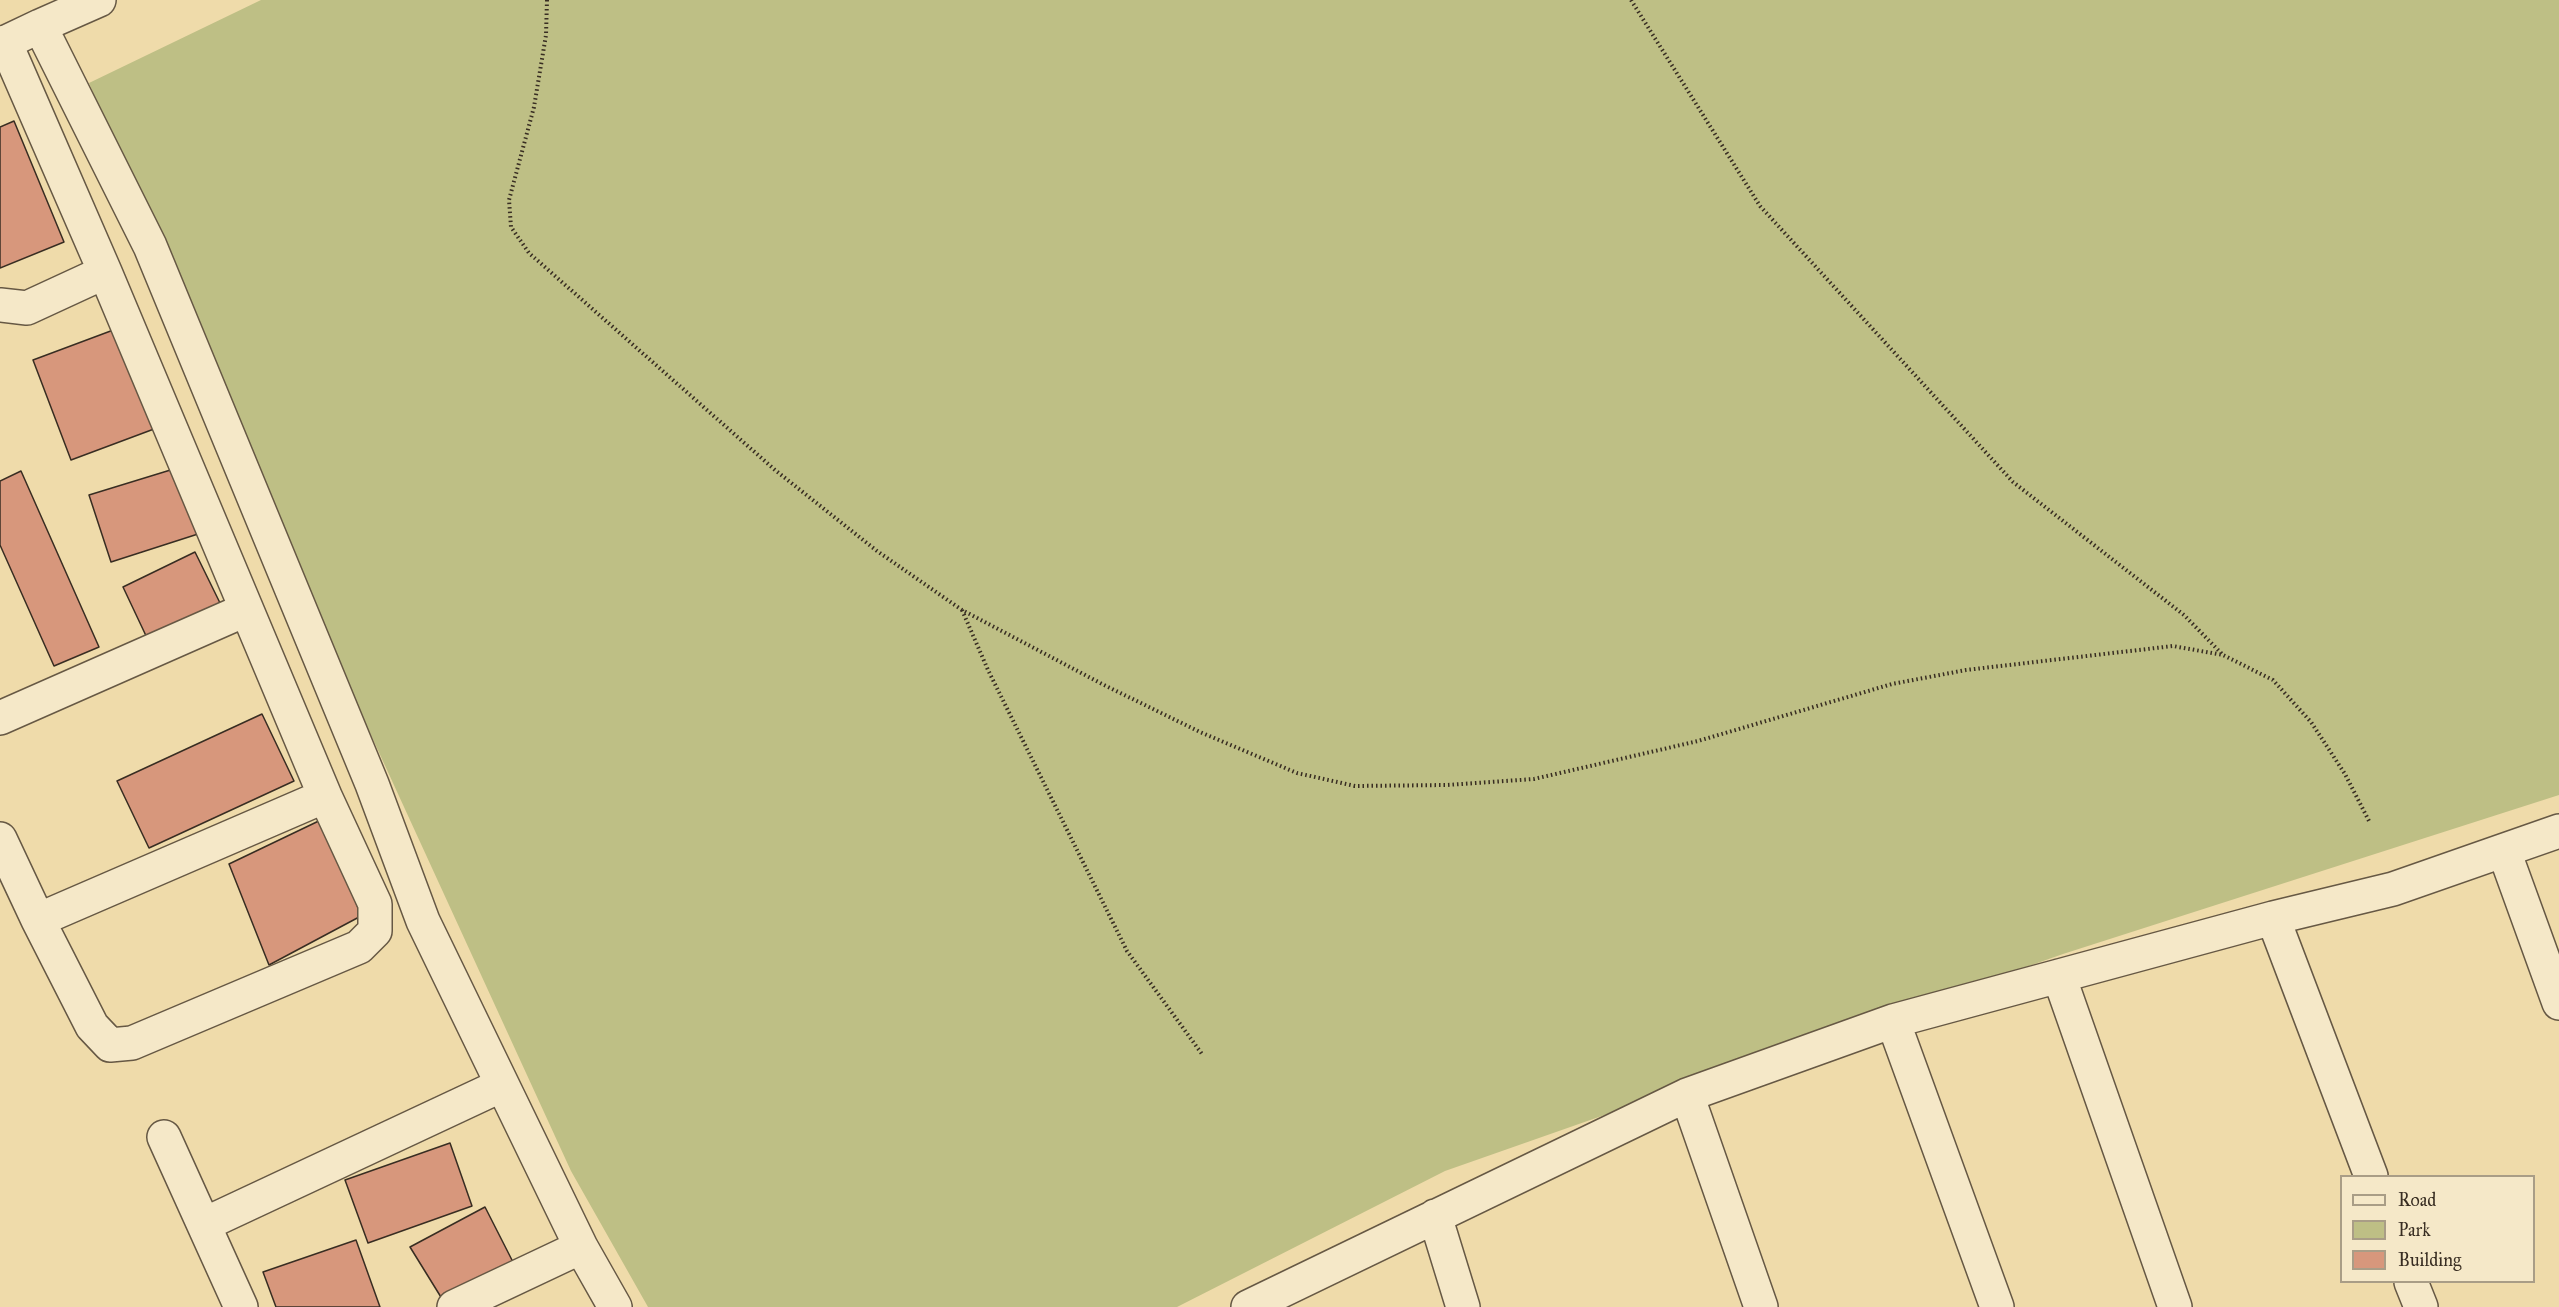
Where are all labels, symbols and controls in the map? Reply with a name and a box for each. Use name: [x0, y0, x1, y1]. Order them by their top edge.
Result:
legend: [2340, 1175, 2535, 1283]
text: Road: [2398, 1189, 2436, 1211]
text: Park: [2398, 1219, 2431, 1241]
text: Building: [2398, 1249, 2461, 1271]

